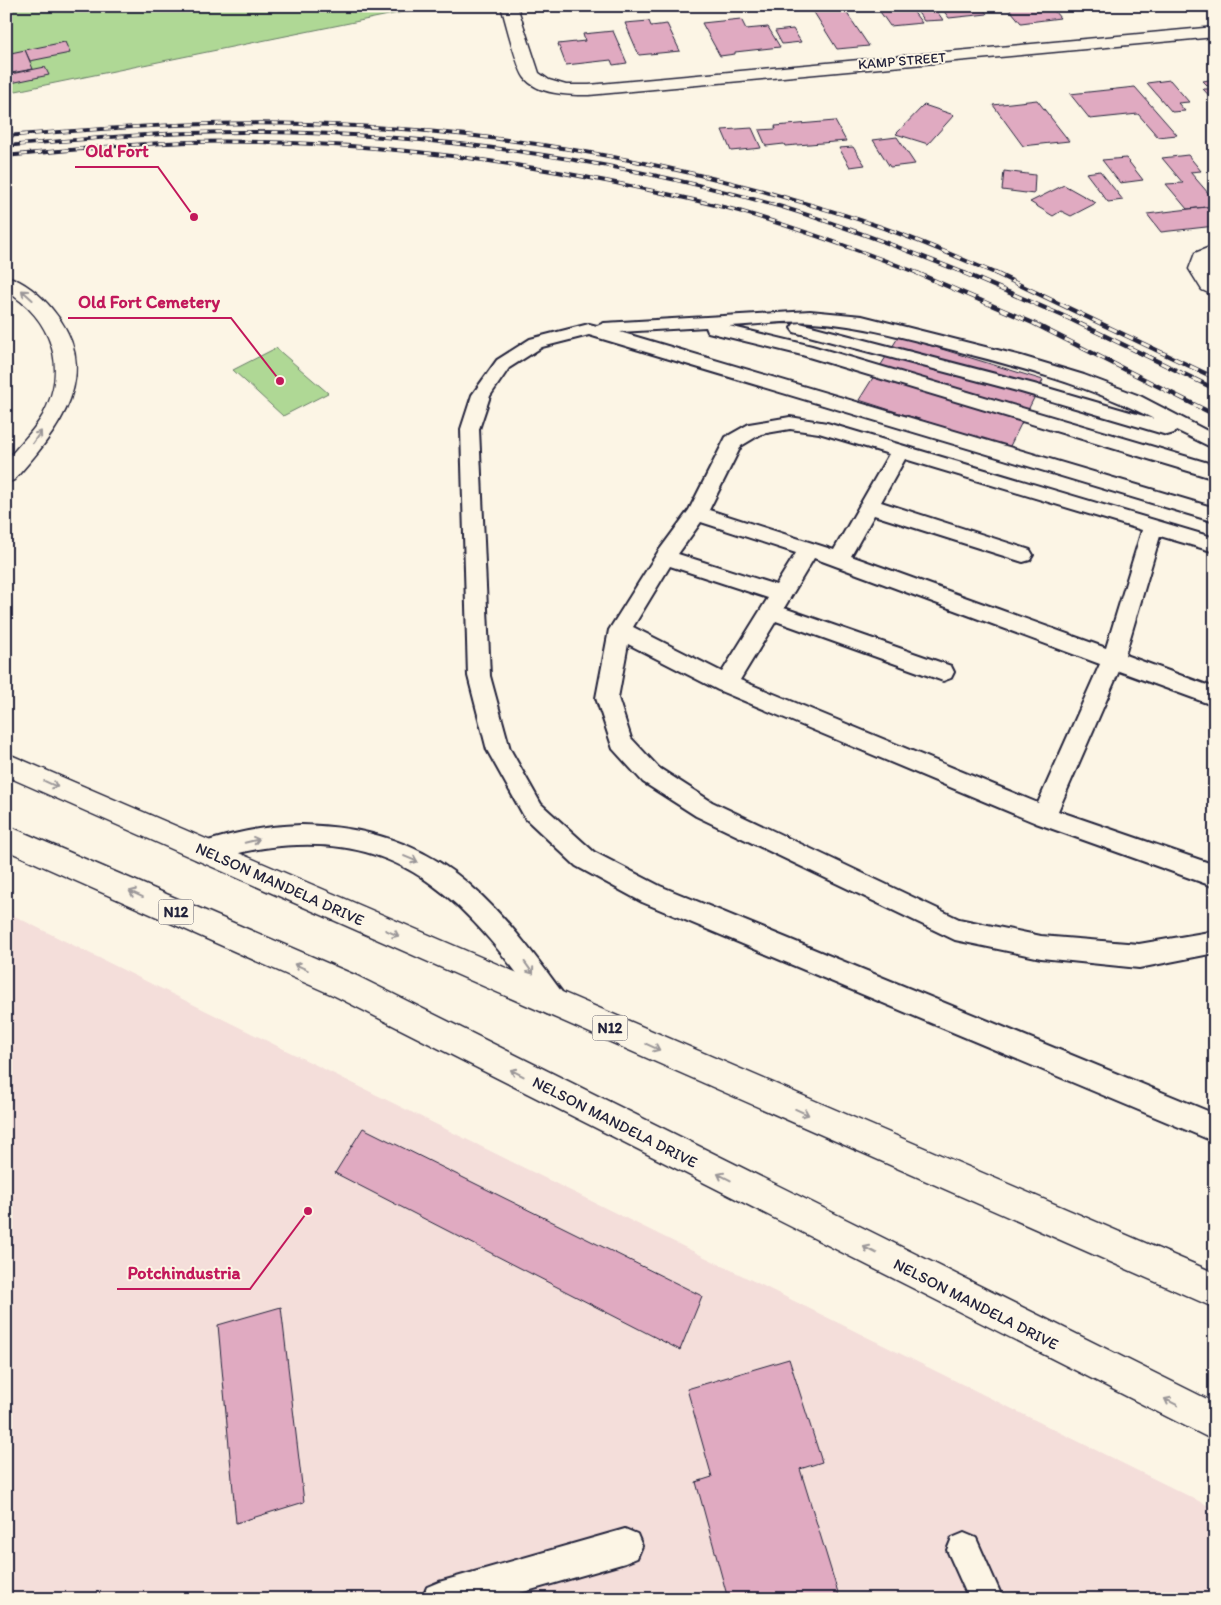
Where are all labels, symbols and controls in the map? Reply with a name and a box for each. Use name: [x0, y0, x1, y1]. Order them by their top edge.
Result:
street label: KAMP STREET: [857, 49, 947, 73]
callout: Old Fort: [75, 134, 158, 167]
text: Old Fort: [85, 140, 149, 162]
callout: Old Fort Cemetery: [68, 285, 231, 318]
one-way arrow: [21, 289, 34, 301]
text: Old Fort Cemetery: [78, 291, 220, 313]
one-way arrow: [32, 430, 42, 444]
one-way arrow: [43, 779, 58, 789]
one-way arrow: [244, 836, 260, 845]
street label: NELSON MANDELA DRIVE: [193, 838, 367, 930]
one-way arrow: [403, 854, 418, 864]
one-way arrow: [129, 889, 144, 899]
road number: N12: [158, 900, 194, 924]
one-way arrow: [384, 929, 399, 939]
one-way arrow: [294, 961, 309, 971]
one-way arrow: [523, 961, 534, 974]
road number: N12: [592, 1016, 628, 1040]
one-way arrow: [645, 1042, 660, 1052]
one-way arrow: [510, 1067, 525, 1077]
street label: NELSON MANDELA DRIVE: [529, 1072, 701, 1172]
one-way arrow: [794, 1107, 809, 1117]
one-way arrow: [717, 1172, 732, 1182]
one-way arrow: [862, 1245, 877, 1255]
street label: NELSON MANDELA DRIVE: [890, 1254, 1062, 1354]
callout: Potchindustria: [117, 1256, 250, 1289]
text: Potchindustria: [128, 1262, 241, 1284]
one-way arrow: [1164, 1396, 1179, 1406]

